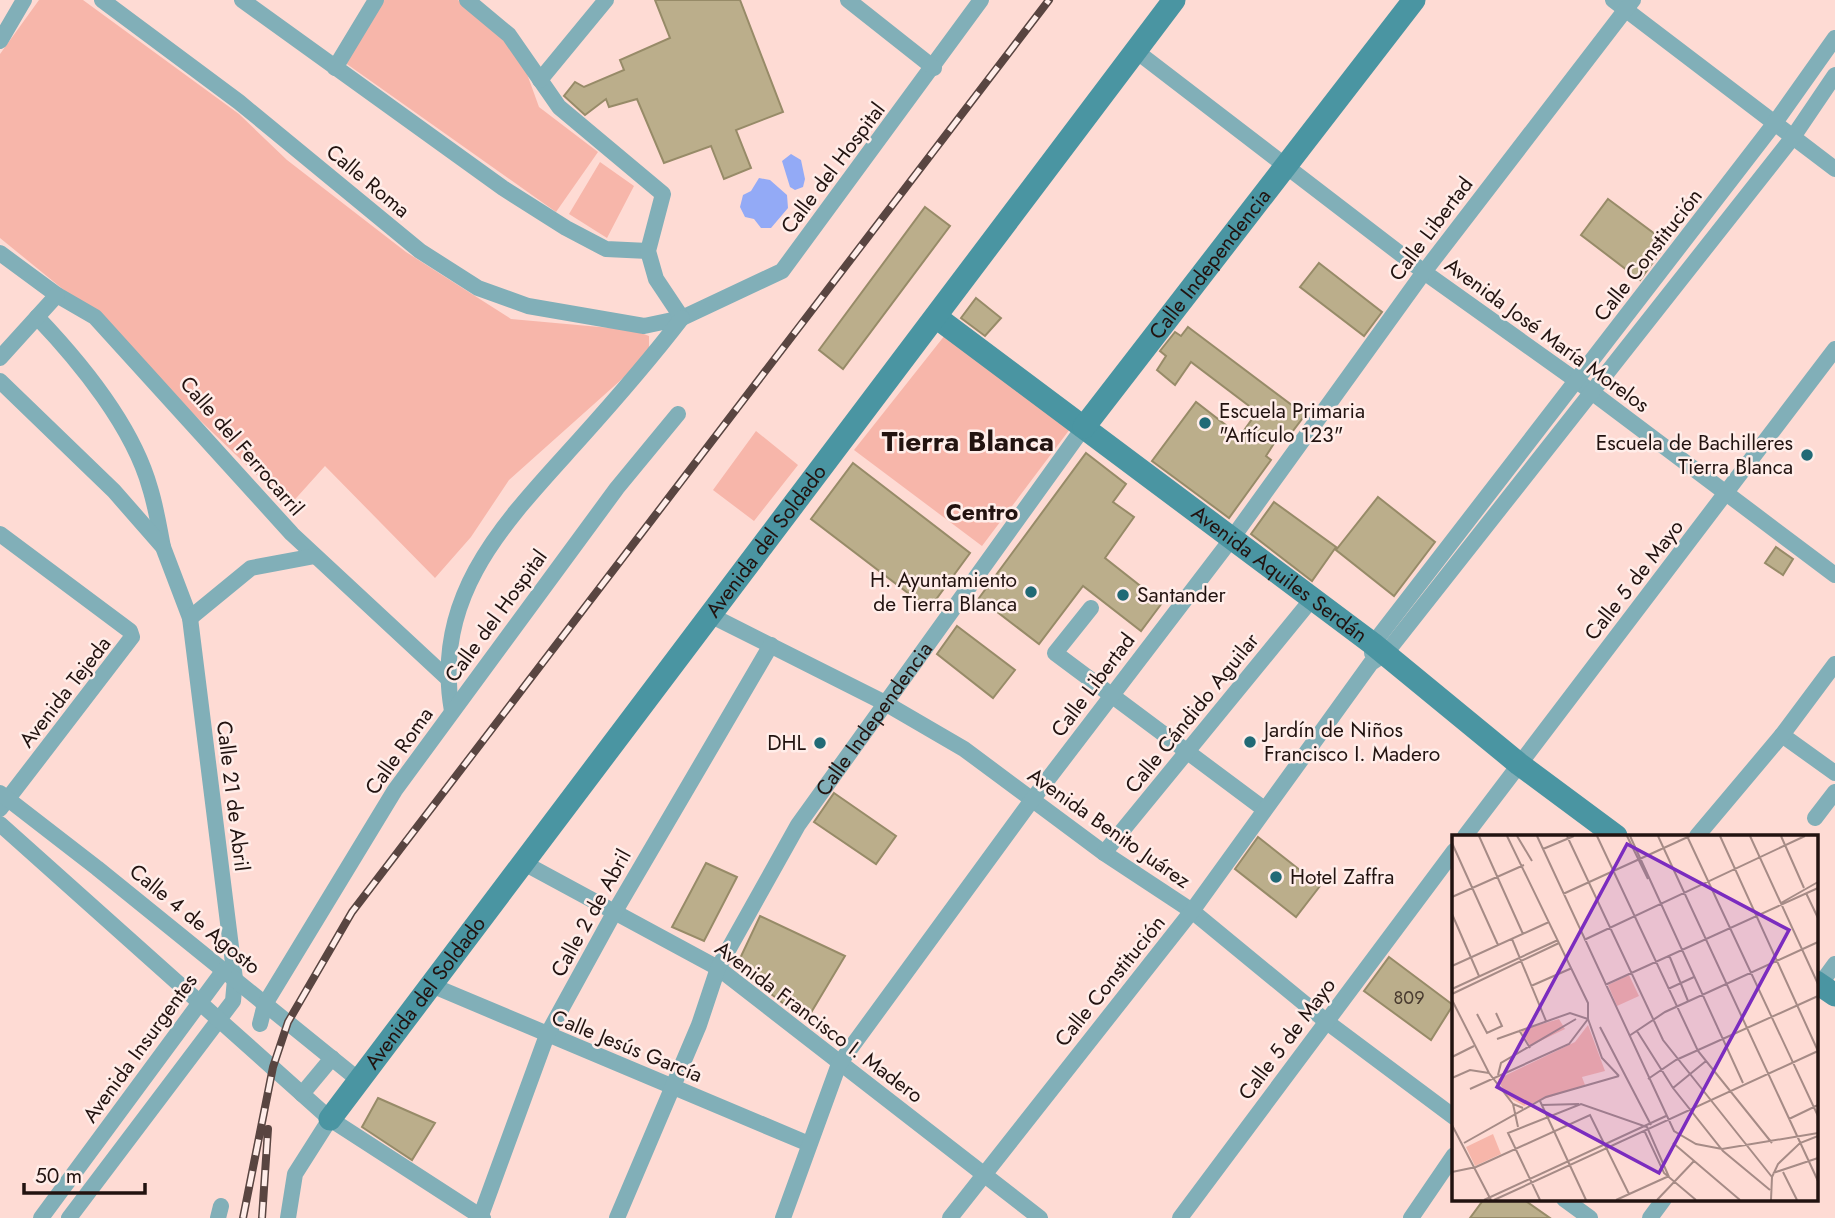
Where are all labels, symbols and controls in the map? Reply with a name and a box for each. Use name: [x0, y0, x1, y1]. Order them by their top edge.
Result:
street label: Calle del Hospital: [774, 96, 892, 240]
street label: Calle Roma: [320, 137, 416, 225]
street label: Calle Libertad: [1382, 171, 1480, 287]
street label: Calle Independencia: [1142, 182, 1278, 346]
street label: Calle Constitución: [1587, 182, 1709, 328]
street label: Avenida José María Morelos: [1438, 250, 1656, 420]
street label: Calle del Ferrocarril: [173, 370, 311, 522]
place label: Escuela Primaria "Artículo 123": [1219, 396, 1365, 450]
marker: Escuela Primaria "Artículo 123": [1197, 415, 1213, 431]
district label: Tierra Blanca: [882, 421, 1054, 462]
place label: Escuela de Bachilleres Tierra Blanca: [1596, 428, 1793, 482]
marker: Escuela de Bachilleres Tierra Blanca: [1799, 447, 1815, 463]
street label: Avenida del Soldado: [698, 458, 834, 624]
district label: Centro: [946, 495, 1018, 529]
street label: Avenida Aquiles Serdán: [1185, 498, 1374, 650]
street label: Calle 5 de Mayo: [1577, 513, 1691, 647]
street label: Calle del Hospital: [438, 543, 554, 689]
place label: H. Ayuntamiento de Tierra Blanca: [870, 565, 1017, 619]
place label: Santander: [1137, 580, 1227, 610]
marker: H. Ayuntamiento de Tierra Blanca: [1023, 584, 1039, 600]
marker: Santander: [1115, 587, 1131, 603]
street label: Calle Cándido Aguilar: [1118, 626, 1267, 800]
street label: Calle Libertad: [1044, 627, 1142, 743]
street label: Avenida Tejeda: [12, 630, 118, 754]
street label: Calle Independencia: [808, 636, 940, 802]
street label: Calle Roma: [358, 701, 440, 801]
place label: Jardín de Niños Francisco I. Madero: [1261, 715, 1440, 769]
street label: Calle 21 de Abril: [209, 719, 257, 873]
place label: DHL: [767, 728, 807, 758]
marker: Jardín de Niños Francisco I. Madero: [1242, 734, 1258, 750]
marker: DHL: [812, 735, 828, 751]
street label: Avenida Benito Juárez: [1022, 760, 1197, 896]
inset map: [1452, 835, 1818, 1200]
street label: Calle 2 de Abril: [543, 844, 639, 982]
street label: Calle 4 de Agosto: [123, 857, 267, 981]
place label: Hotel Zaffra: [1290, 862, 1394, 892]
marker: Hotel Zaffra: [1268, 869, 1284, 885]
street label: Calle Constitución: [1048, 909, 1172, 1053]
street label: Avenida del Soldado: [358, 910, 493, 1076]
street label: Avenida Francisco I. Madero: [709, 934, 929, 1110]
street label: Avenida Insurgentes: [76, 967, 204, 1129]
street label: Calle 5 de Mayo: [1231, 972, 1343, 1106]
house number: 809: [1394, 985, 1425, 1011]
street label: Calle Jesús García: [547, 1002, 707, 1090]
scale bar: [24, 1152, 145, 1196]
text: 50 m: [35, 1161, 82, 1191]

